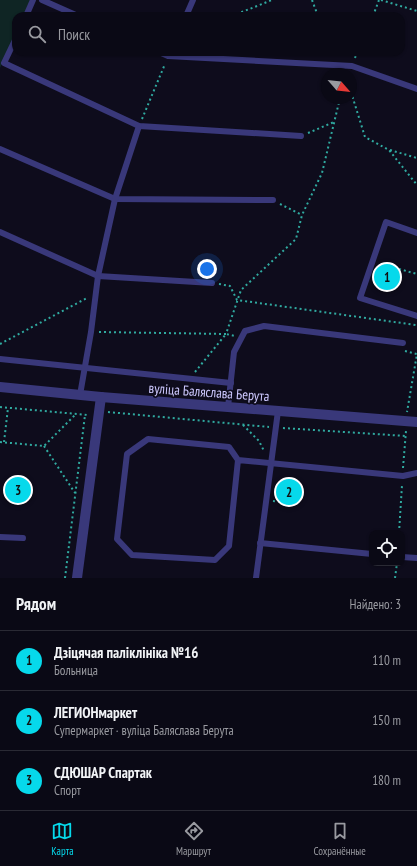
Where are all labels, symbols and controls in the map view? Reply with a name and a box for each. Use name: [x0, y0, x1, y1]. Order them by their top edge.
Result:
search box: [12, 12, 405, 56]
icon: search: [26, 23, 48, 45]
text: Поиск: [58, 25, 90, 44]
north arrow: [321, 68, 357, 104]
your location: [197, 259, 217, 279]
pin: 1: [374, 262, 400, 292]
street label: вуліца Баляслава Берута: [148, 379, 270, 405]
pin: 3: [5, 475, 31, 505]
pin: 2: [276, 477, 302, 507]
map controls: [369, 530, 405, 566]
button: locate: [369, 530, 405, 566]
text: Рядом: [16, 593, 56, 615]
text: Найдено: 3: [350, 596, 401, 613]
text: Дзіцячая паліклініка №16: [54, 643, 198, 662]
text: 1: [26, 652, 32, 669]
text: 110 m: [372, 652, 401, 669]
text: Больница: [54, 662, 98, 679]
text: ЛЕГИОНмаркет: [54, 703, 137, 722]
text: 2: [26, 712, 32, 729]
text: 150 m: [372, 712, 401, 729]
text: Супермаркет · вуліца Баляслава Берута: [54, 722, 234, 739]
text: СДЮШАР Спартак: [54, 763, 152, 782]
text: 3: [26, 772, 32, 789]
text: 180 m: [372, 772, 401, 789]
text: Спорт: [54, 782, 81, 799]
tab: Карта: [51, 820, 74, 858]
tab: Маршрут: [176, 820, 211, 858]
tab: Сохранённые: [313, 820, 366, 858]

